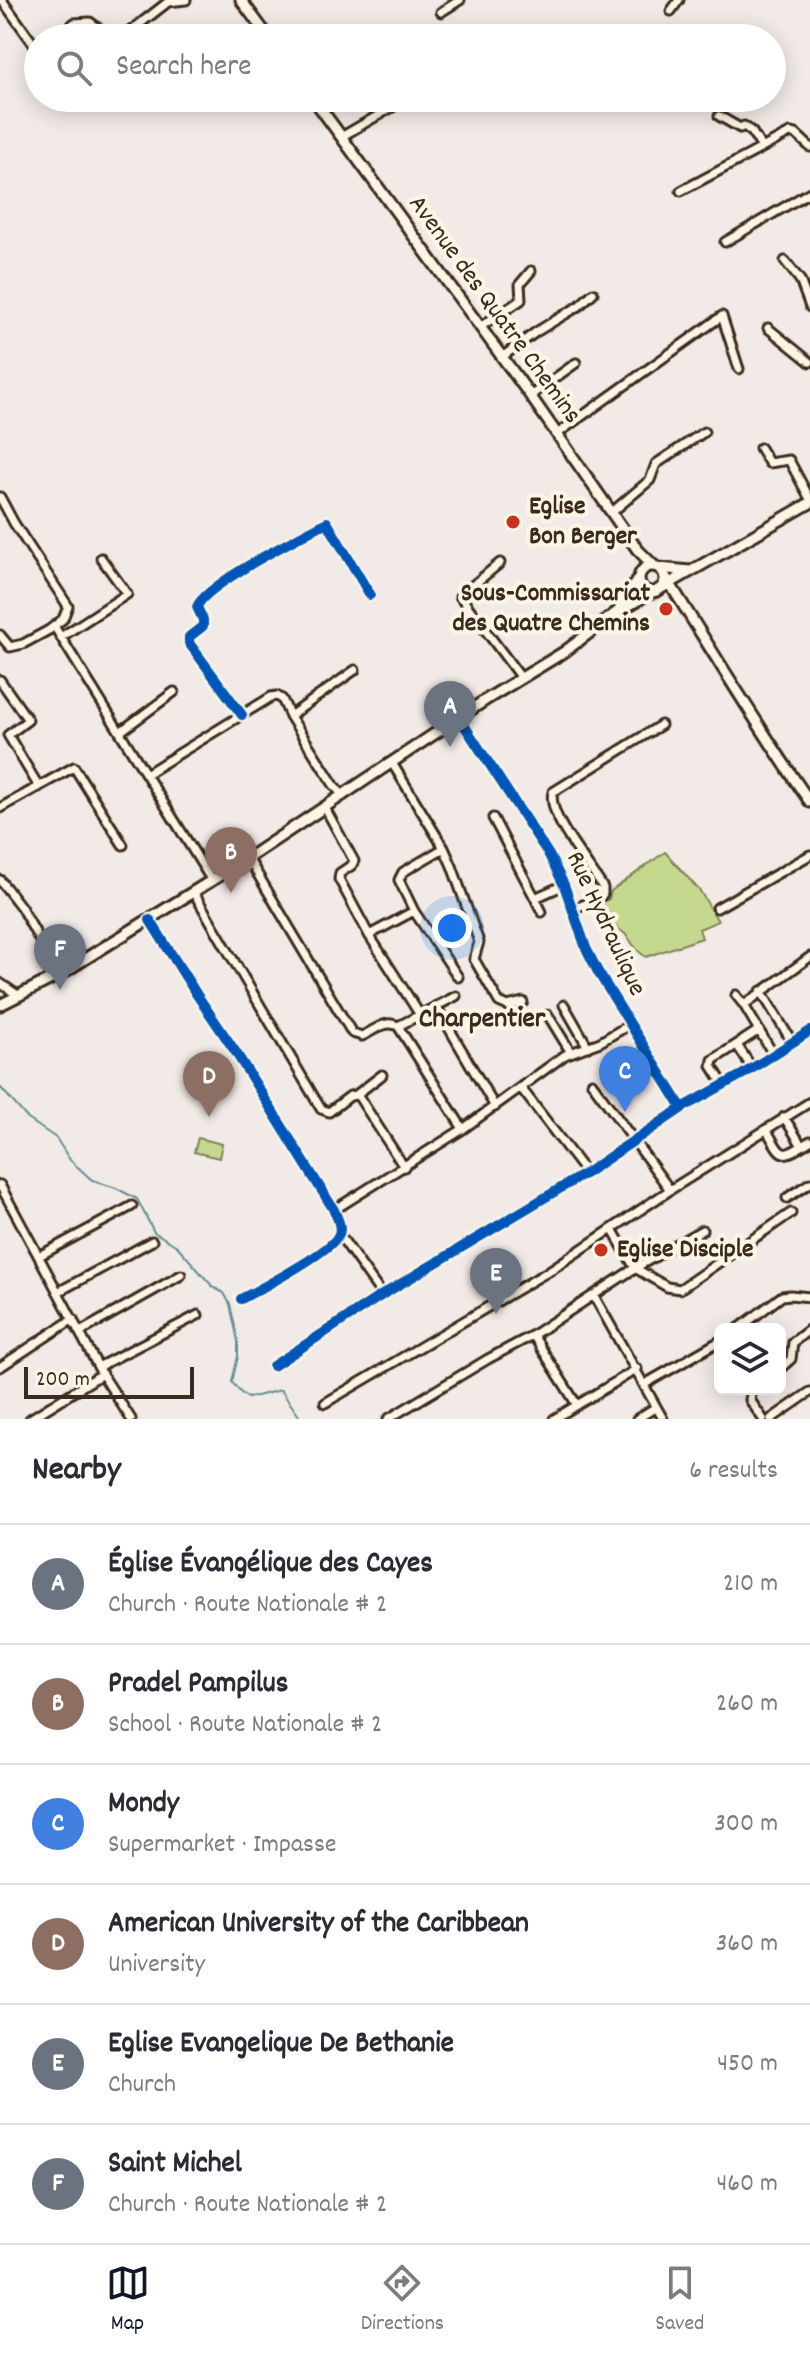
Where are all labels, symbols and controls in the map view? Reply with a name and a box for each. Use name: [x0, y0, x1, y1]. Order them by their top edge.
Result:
search box: [24, 24, 786, 112]
icon: search: [52, 46, 96, 90]
text: Search here: [116, 47, 252, 90]
street label: Avenue des Quatre Chemins: [398, 188, 590, 432]
place label: Eglise Bon Berger: [529, 489, 637, 556]
marker: Eglise Bon Berger: [504, 513, 522, 531]
place label: Sous-Commissariat des Quatre Chemins: [453, 576, 650, 643]
marker: Sous-Commissariat des Quatre Chemins: [657, 600, 675, 618]
pin: A: [424, 681, 476, 747]
pin: B: [205, 827, 257, 893]
street label: Rue Hydraulique: [555, 846, 655, 1002]
your location: [432, 908, 472, 948]
pin: F: [34, 924, 86, 990]
district label: Charpentier: [419, 1001, 546, 1041]
pin: C: [599, 1046, 651, 1112]
pin: D: [183, 1051, 235, 1117]
place label: Eglise Disciple: [617, 1232, 753, 1269]
marker: Eglise Disciple: [592, 1241, 610, 1259]
pin: E: [470, 1248, 522, 1314]
map controls: [714, 1323, 786, 1395]
button: layers: [714, 1323, 786, 1395]
scale bar: [24, 1363, 194, 1399]
text: 200 m: [36, 1365, 90, 1396]
text: Nearby: [32, 1447, 121, 1496]
text: 6 results: [689, 1453, 778, 1490]
text: Église Évangélique des Cayes: [108, 1544, 433, 1587]
text: A: [51, 1566, 65, 1603]
text: 210 m: [723, 1566, 778, 1603]
text: Church · Route Nationale # 2: [108, 1587, 387, 1624]
text: Pradel Pampilus: [108, 1664, 288, 1707]
text: B: [52, 1686, 64, 1723]
text: 260 m: [716, 1686, 778, 1723]
text: School · Route Nationale # 2: [108, 1707, 382, 1744]
text: Mondy: [108, 1784, 179, 1827]
text: C: [52, 1806, 64, 1843]
text: 300 m: [714, 1806, 778, 1843]
text: Supermarket · Impasse: [108, 1827, 336, 1864]
text: American University of the Caribbean: [108, 1904, 529, 1947]
text: D: [51, 1926, 65, 1963]
text: 360 m: [716, 1926, 778, 1963]
text: University: [108, 1947, 205, 1984]
text: Eglise Evangelique De Bethanie: [108, 2024, 454, 2067]
text: E: [52, 2046, 64, 2083]
text: 450 m: [717, 2046, 778, 2083]
text: Church: [108, 2067, 176, 2104]
text: Saint Michel: [108, 2144, 242, 2187]
text: F: [52, 2166, 64, 2203]
text: 460 m: [716, 2166, 778, 2203]
text: Church · Route Nationale # 2: [108, 2187, 387, 2224]
tab: Map: [106, 2261, 150, 2340]
tab: Directions: [361, 2261, 444, 2340]
tab: Saved: [655, 2261, 704, 2340]

